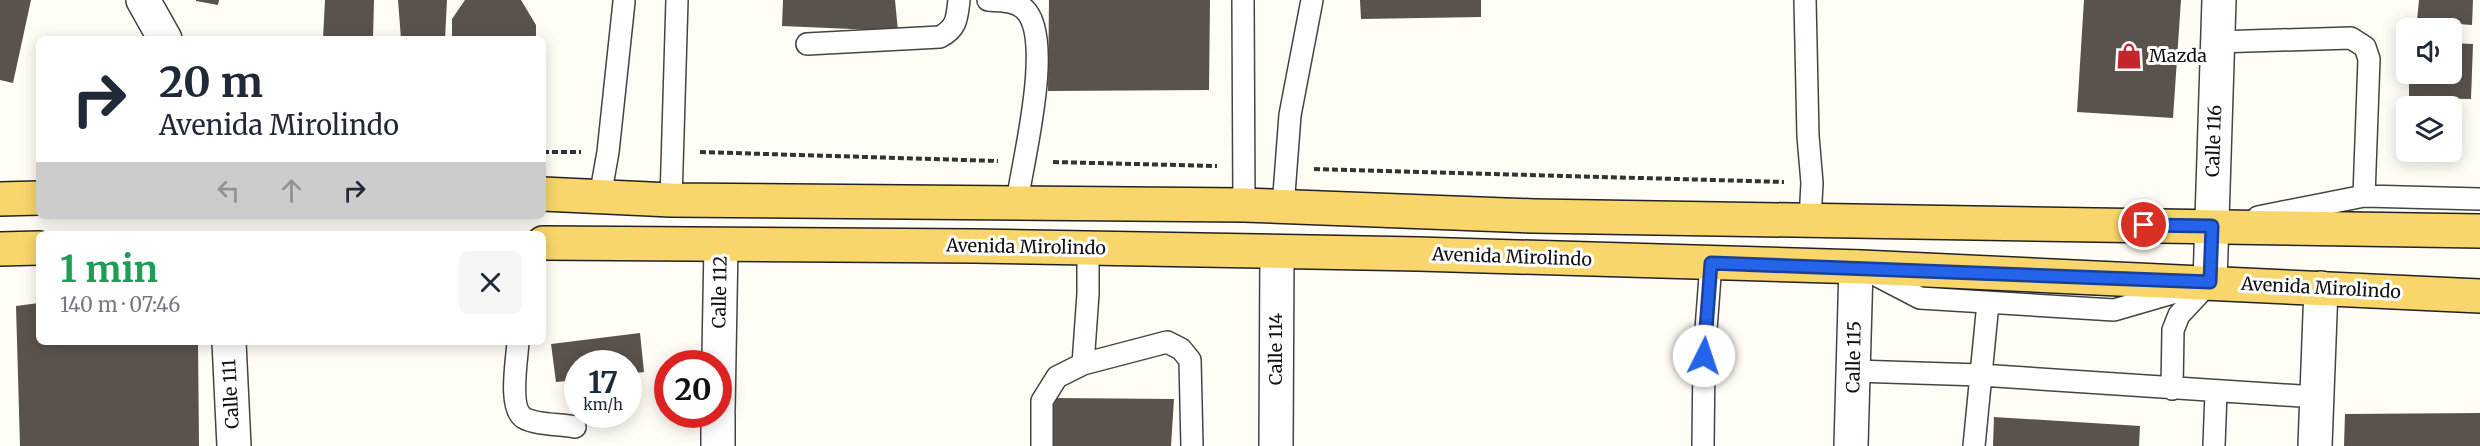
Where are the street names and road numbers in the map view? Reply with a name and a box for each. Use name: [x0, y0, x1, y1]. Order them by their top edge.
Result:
street label: Calle 116: [2201, 104, 2226, 178]
street label: Avenida Mirolindo: [945, 234, 1106, 259]
street label: Avenida Mirolindo: [1431, 242, 1592, 271]
street label: Calle 112: [707, 255, 732, 329]
street label: Avenida Mirolindo: [2240, 272, 2402, 303]
street label: Calle 114: [1264, 313, 1287, 385]
street label: Calle 115: [1841, 321, 1866, 393]
street label: Calle 111: [217, 359, 244, 429]

